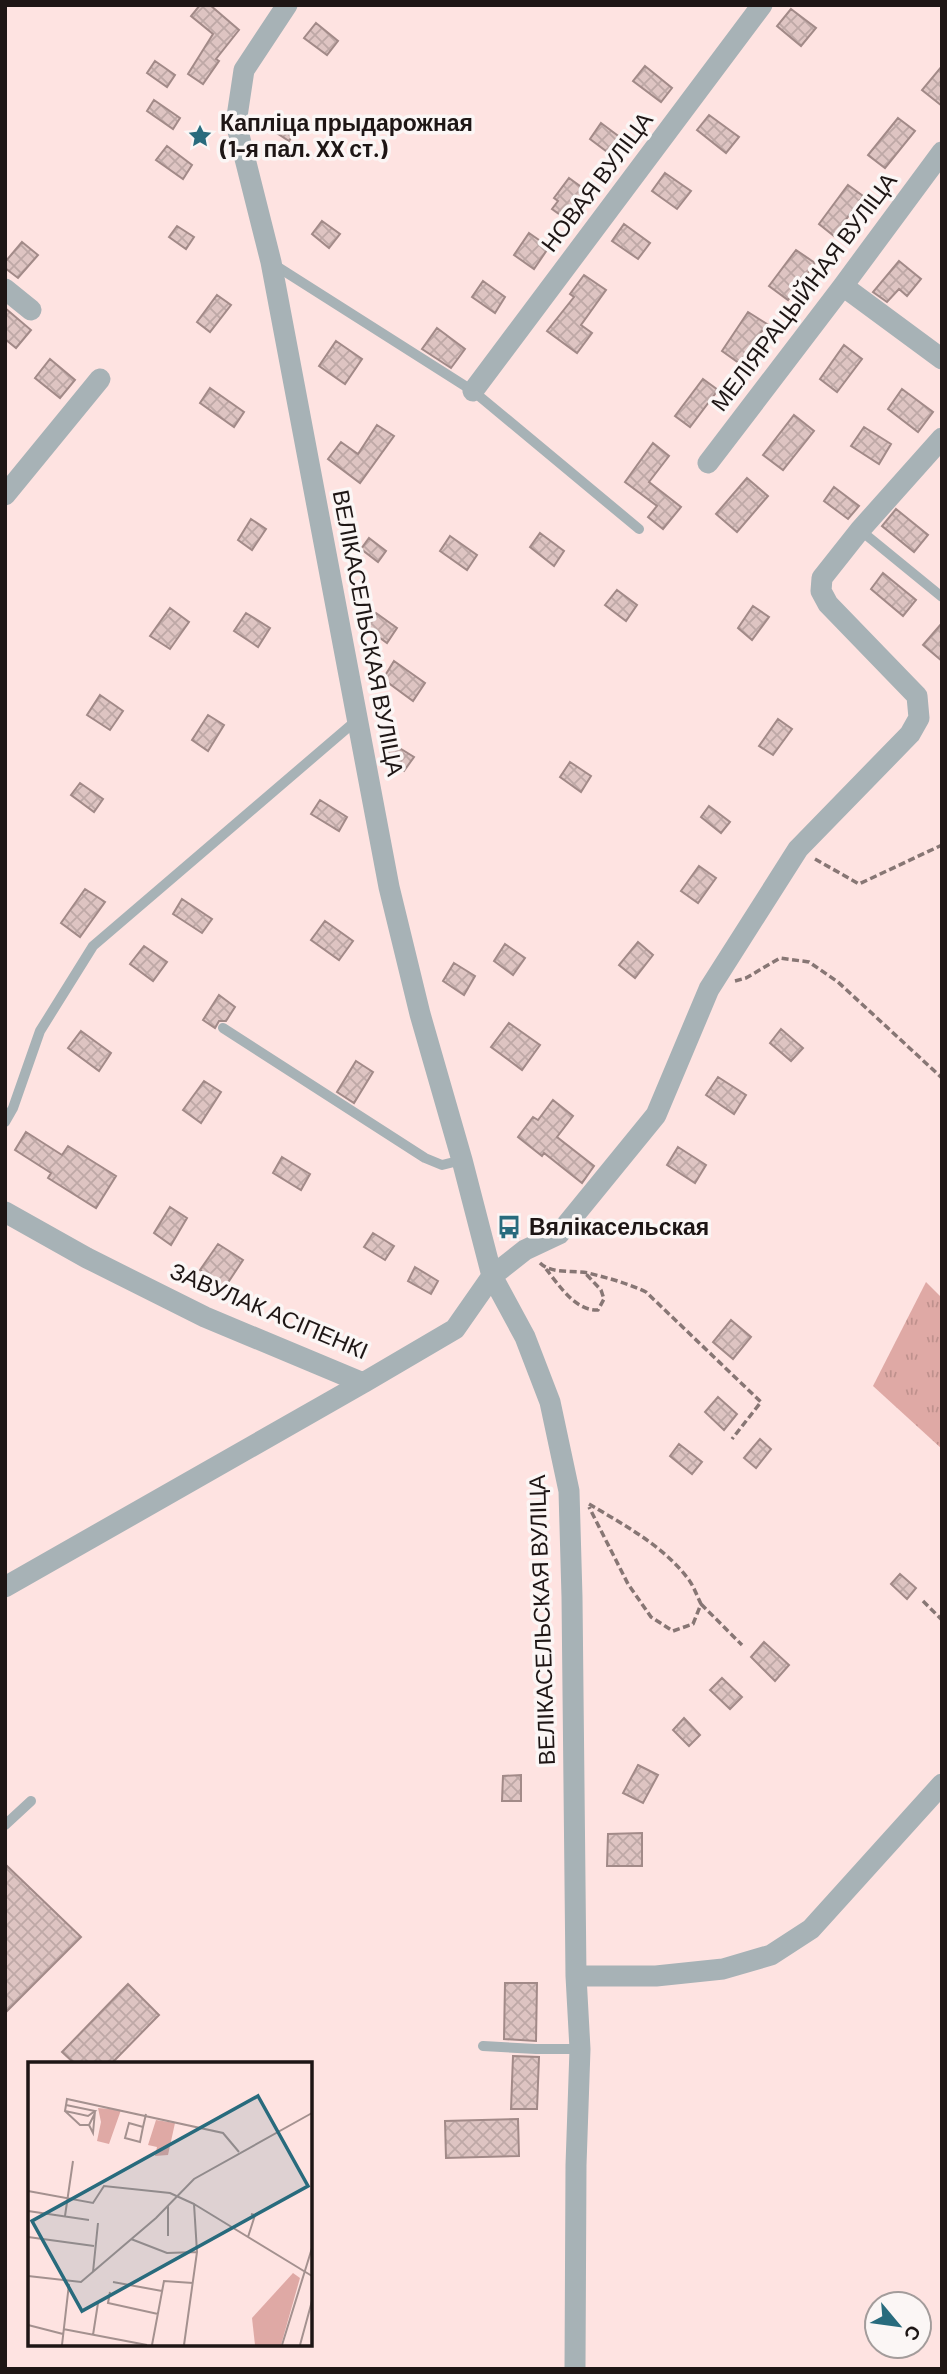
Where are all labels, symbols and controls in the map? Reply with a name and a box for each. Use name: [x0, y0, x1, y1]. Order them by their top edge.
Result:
street label: НОВАЯ ВУЛІЦА: [534, 105, 658, 257]
place label: Капліца прыдарожная (1-я пал. XX ст.): [219, 108, 473, 162]
place icon: Капліца прыдарожная (1-я пал. XX ст.): [186, 122, 214, 150]
street label: МЕЛІЯРАЦЫЙНАЯ ВУЛІЦА: [704, 166, 902, 416]
street label: ВЕЛІКАСЕЛЬСКАЯ ВУЛІЦА: [327, 487, 411, 779]
place label: Вялікасельская: [529, 1212, 709, 1240]
bus stop icon: Вялікасельская: [495, 1213, 523, 1241]
street label: ЗАВУЛАК АСІПЕНКІ: [166, 1256, 373, 1364]
street label: ВЕЛІКАСЕЛЬСКАЯ ВУЛІЦА: [522, 1474, 560, 1766]
inset map: [28, 2062, 312, 2346]
north arrow: [863, 2290, 933, 2360]
text: С: [900, 2322, 927, 2345]

